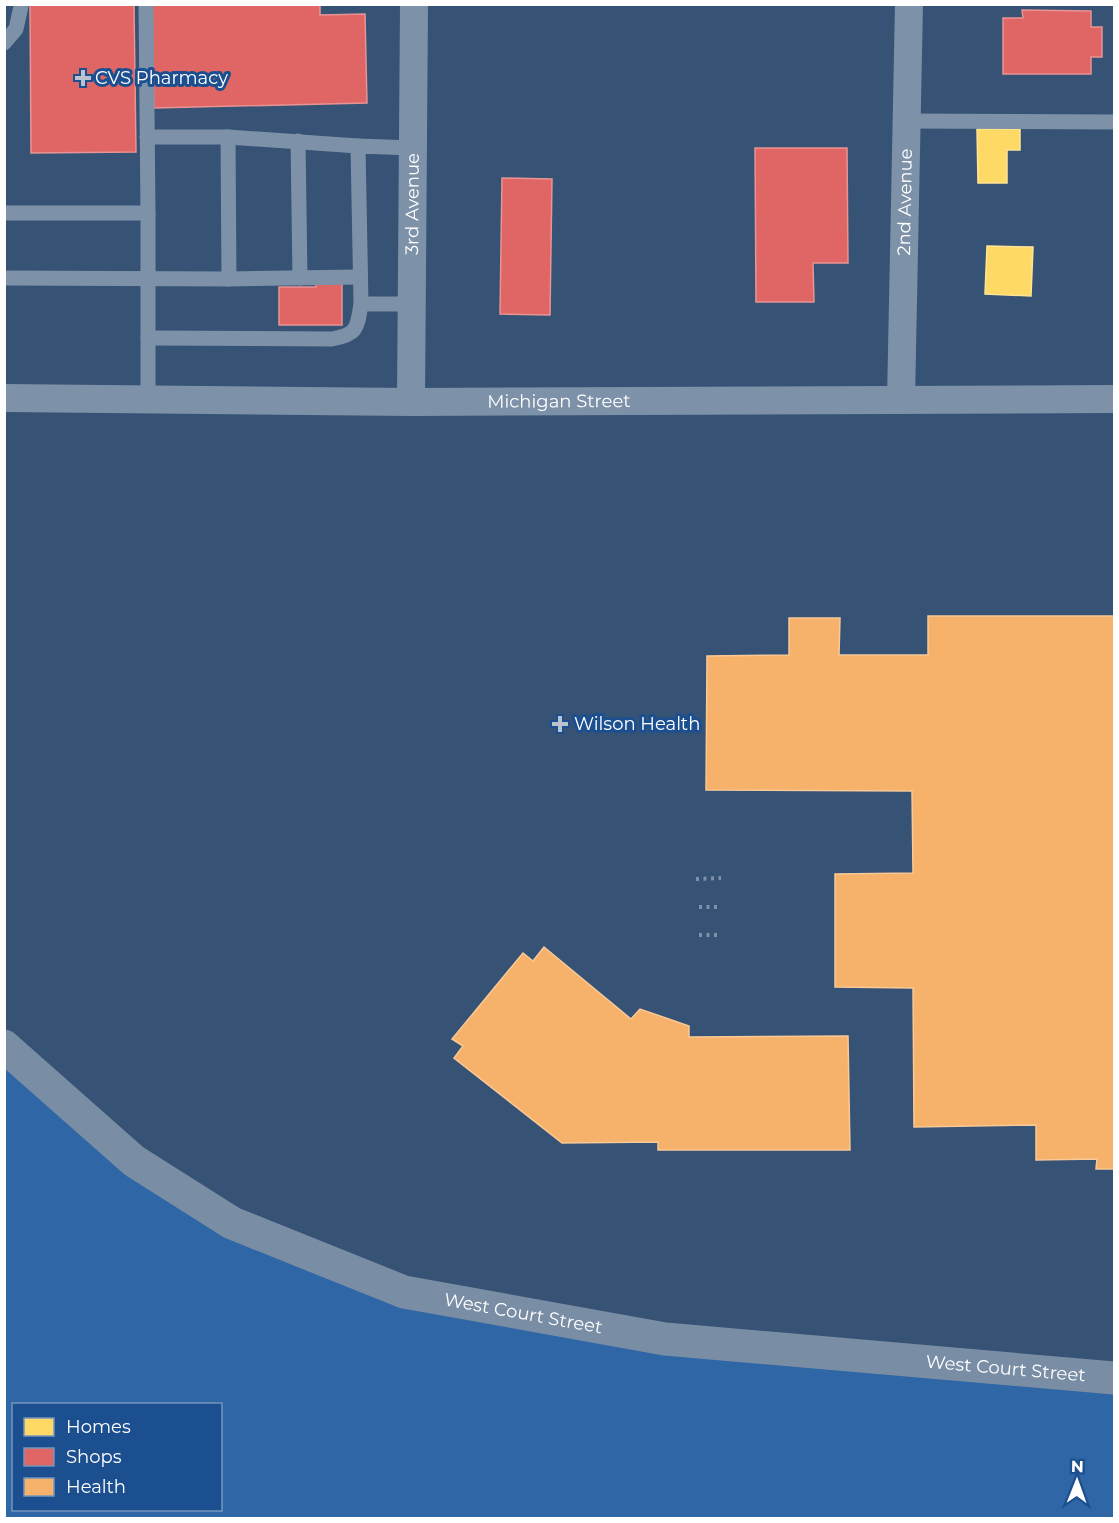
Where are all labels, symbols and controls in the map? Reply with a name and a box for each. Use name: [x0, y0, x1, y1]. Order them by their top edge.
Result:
place label: CVS Pharmacy: [95, 67, 228, 89]
marker: CVS Pharmacy: [76, 71, 90, 85]
street label: 2nd Avenue: [893, 148, 917, 256]
street label: 3rd Avenue: [401, 153, 424, 255]
street label: Michigan Street: [487, 390, 631, 413]
place label: Wilson Health: [574, 713, 700, 735]
marker: Wilson Health: [551, 715, 569, 733]
street label: West Court Street: [442, 1288, 604, 1339]
street label: West Court Street: [925, 1351, 1087, 1386]
legend: [12, 1403, 222, 1511]
text: Homes: [66, 1416, 131, 1438]
text: Shops: [66, 1446, 122, 1468]
north arrow: [1047, 1451, 1107, 1511]
text: N: [1071, 1457, 1084, 1476]
text: Health: [66, 1476, 126, 1498]

